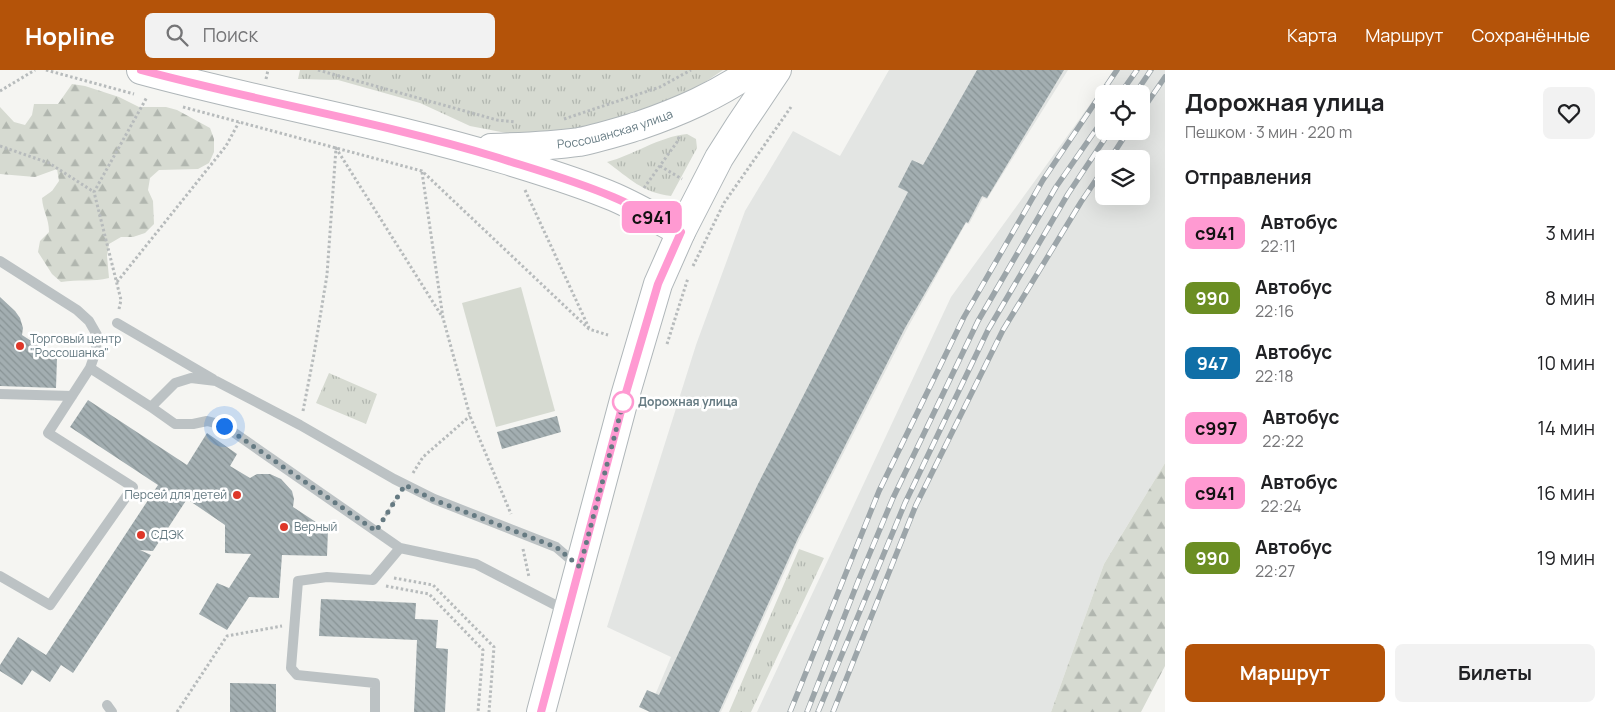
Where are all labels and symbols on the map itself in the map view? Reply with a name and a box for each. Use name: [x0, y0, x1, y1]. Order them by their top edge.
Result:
street label: Россошанская улица: [556, 105, 675, 152]
line badge: с941: [617, 201, 687, 233]
place label: Торговый центр "Россошанка": [30, 330, 121, 361]
marker: Торговый центр "Россошанка": [14, 340, 26, 352]
marker: Дорожная улица: [612, 391, 634, 413]
place label: Дорожная улица: [638, 393, 738, 410]
your location: [212, 414, 237, 439]
place label: Персей для детей: [125, 486, 227, 503]
marker: Персей для детей: [231, 489, 243, 501]
place label: Верный: [294, 518, 337, 535]
marker: Верный: [278, 521, 290, 533]
place label: СДЭК: [151, 526, 185, 543]
marker: СДЭК: [135, 529, 147, 541]

